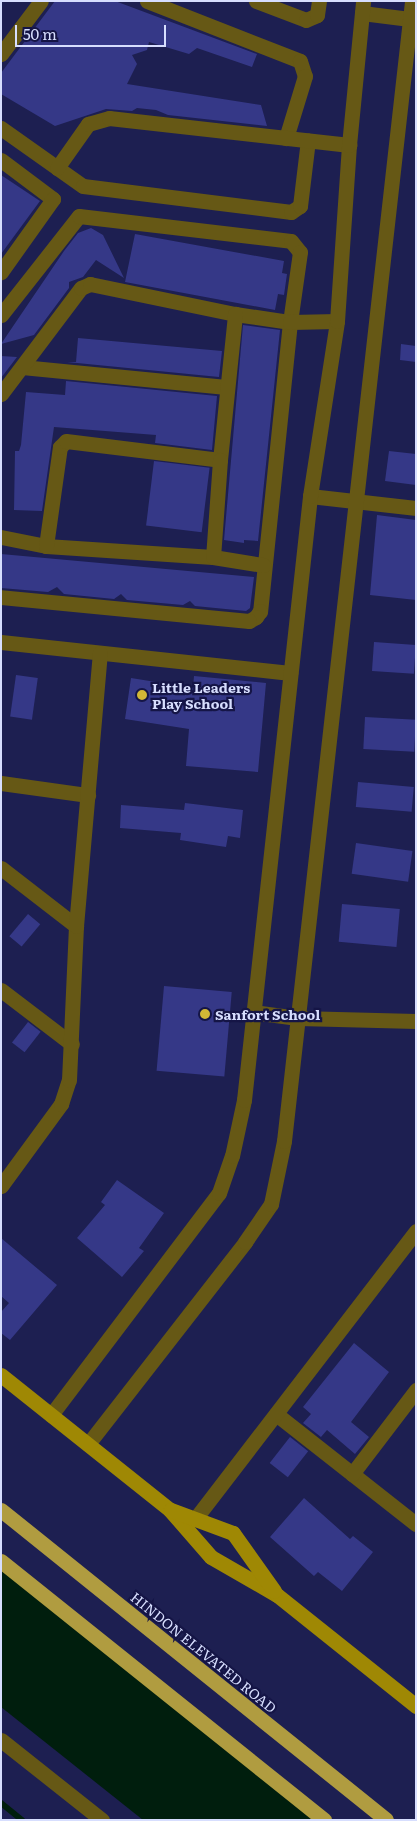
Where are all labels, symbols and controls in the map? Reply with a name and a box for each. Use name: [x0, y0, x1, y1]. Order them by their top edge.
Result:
scale bar: [18, 15, 169, 47]
text: 50 m: [23, 22, 57, 45]
place label: Little Leaders Play School: [152, 679, 250, 712]
marker: Little Leaders Play School: [136, 689, 148, 701]
place label: Sanfort School: [215, 1006, 320, 1022]
marker: Sanfort School: [199, 1008, 211, 1020]
street label: HINDON ELEVATED ROAD: [128, 1588, 280, 1716]

